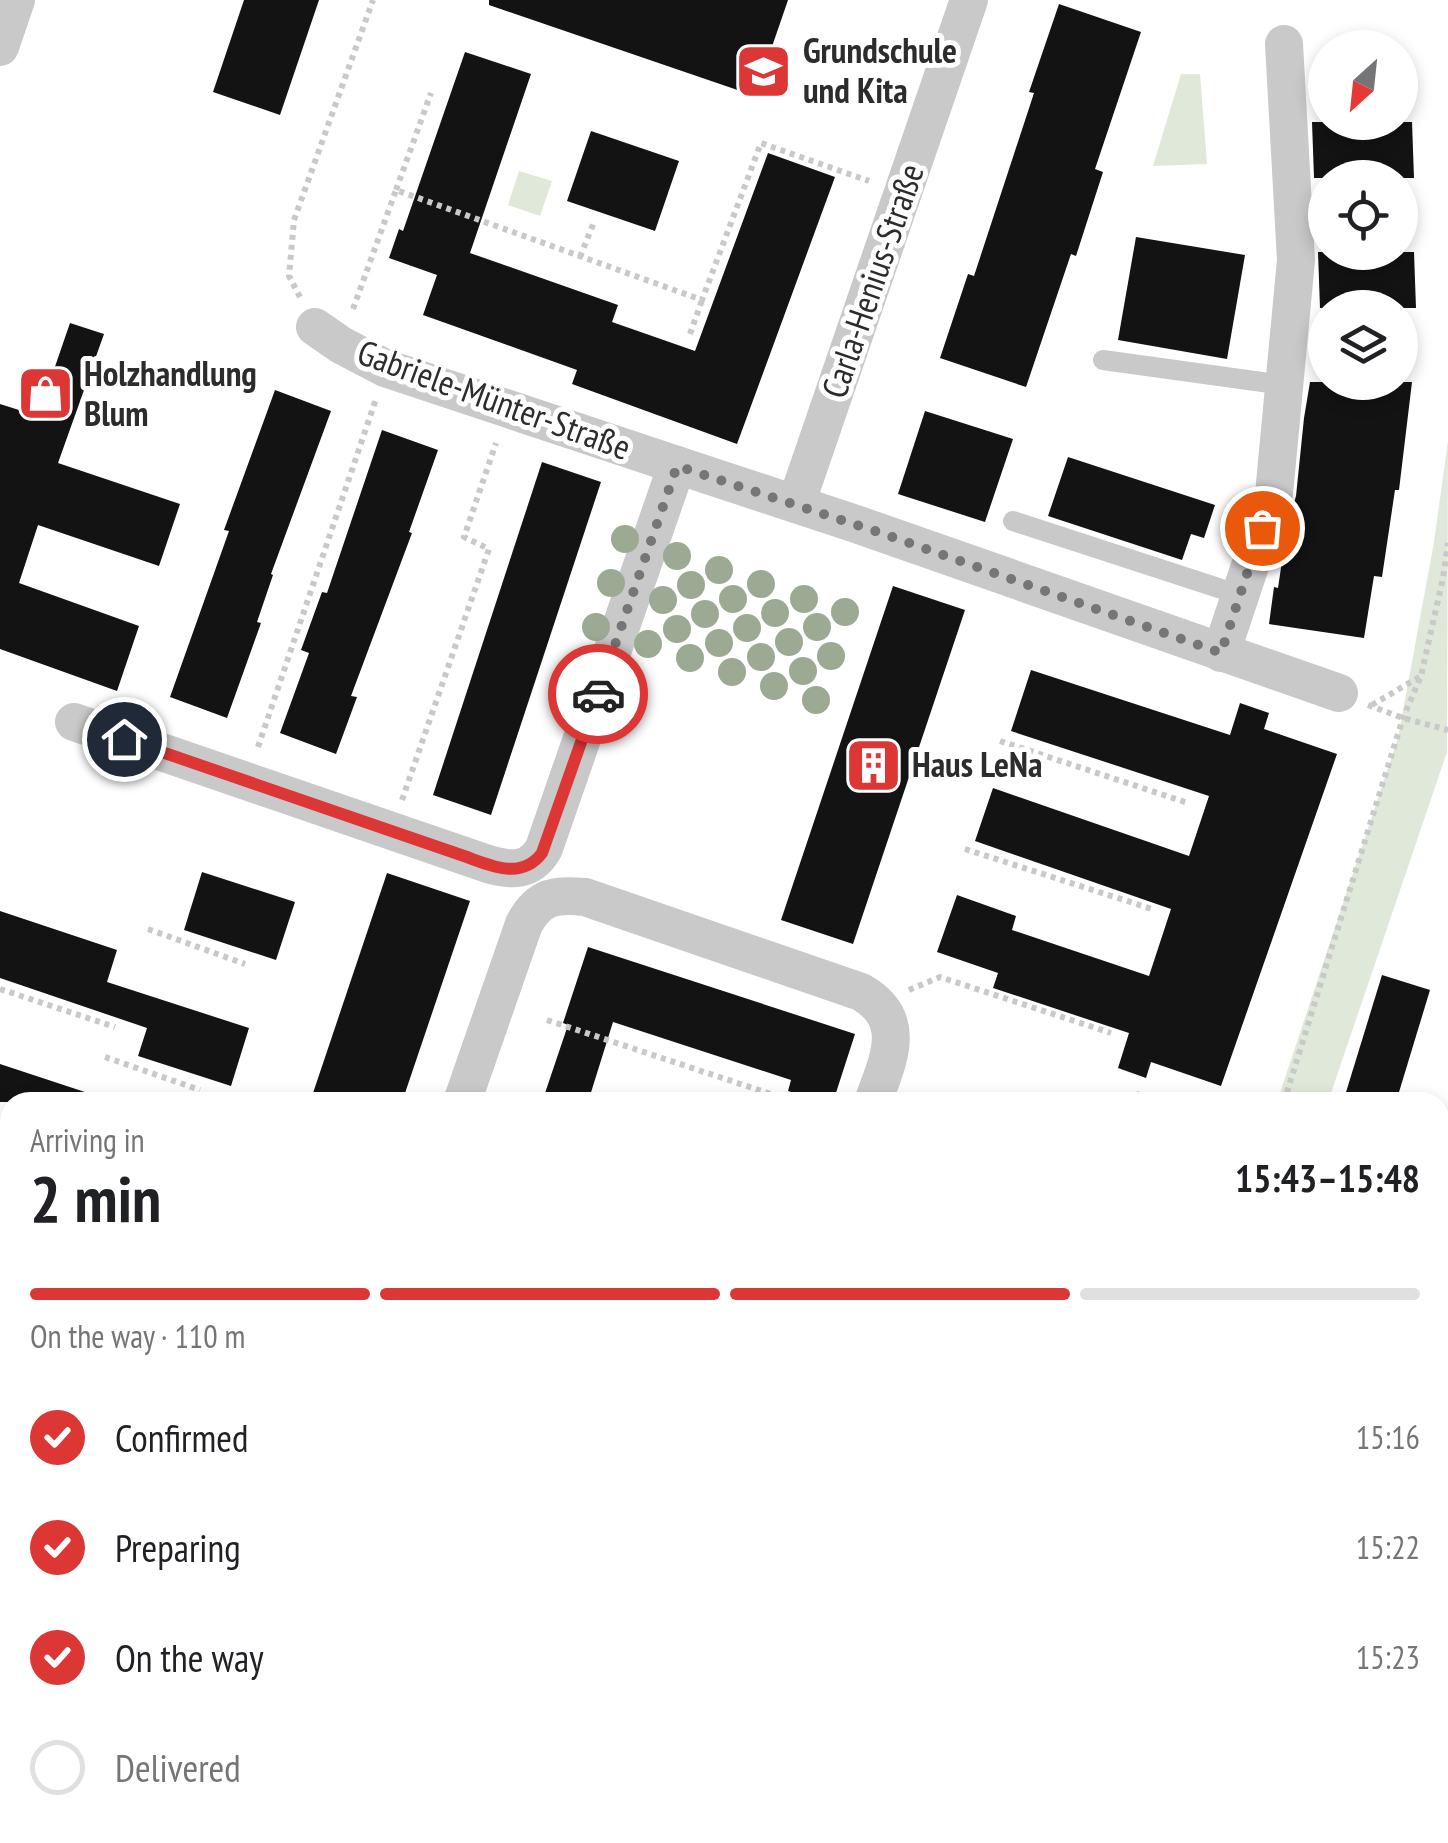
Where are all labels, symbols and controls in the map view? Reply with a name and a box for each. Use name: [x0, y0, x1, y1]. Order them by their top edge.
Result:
place label: Grundschule und Kita: [803, 27, 957, 113]
north arrow: [1308, 30, 1418, 140]
map controls: [1308, 30, 1418, 400]
school or university icon: Grundschule und Kita: [734, 41, 794, 101]
street label: Carla-Henius-Straße: [810, 158, 934, 404]
button: locate: [1308, 160, 1418, 270]
button: layers: [1308, 290, 1418, 400]
street label: Gabriele-Münter-Straße: [352, 328, 637, 470]
place label: Holzhandlung Blum: [84, 350, 257, 436]
shop icon: Holzhandlung Blum: [15, 364, 75, 424]
pin: [1220, 486, 1305, 571]
icon: bag: [1235, 501, 1290, 556]
courier: [548, 644, 648, 744]
icon: car: [571, 667, 626, 722]
pin: [82, 697, 167, 782]
icon: home: [97, 712, 152, 767]
building icon: Haus LeNa: [843, 735, 903, 795]
place label: Haus LeNa: [912, 741, 1042, 787]
text: Arriving in: [30, 1119, 145, 1161]
text: 15:43–15:48: [1235, 1153, 1420, 1202]
text: 2 min: [30, 1156, 161, 1240]
text: On the way · 110 m: [30, 1315, 245, 1357]
icon: check: [30, 1410, 85, 1465]
text: Confirmed: [115, 1413, 248, 1462]
text: 15:16: [1356, 1416, 1420, 1458]
icon: check: [30, 1520, 85, 1575]
text: Preparing: [115, 1523, 241, 1572]
text: 15:22: [1356, 1526, 1420, 1568]
icon: check: [30, 1630, 85, 1685]
text: On the way: [115, 1633, 263, 1682]
text: 15:23: [1356, 1636, 1420, 1678]
text: Delivered: [115, 1743, 241, 1792]

